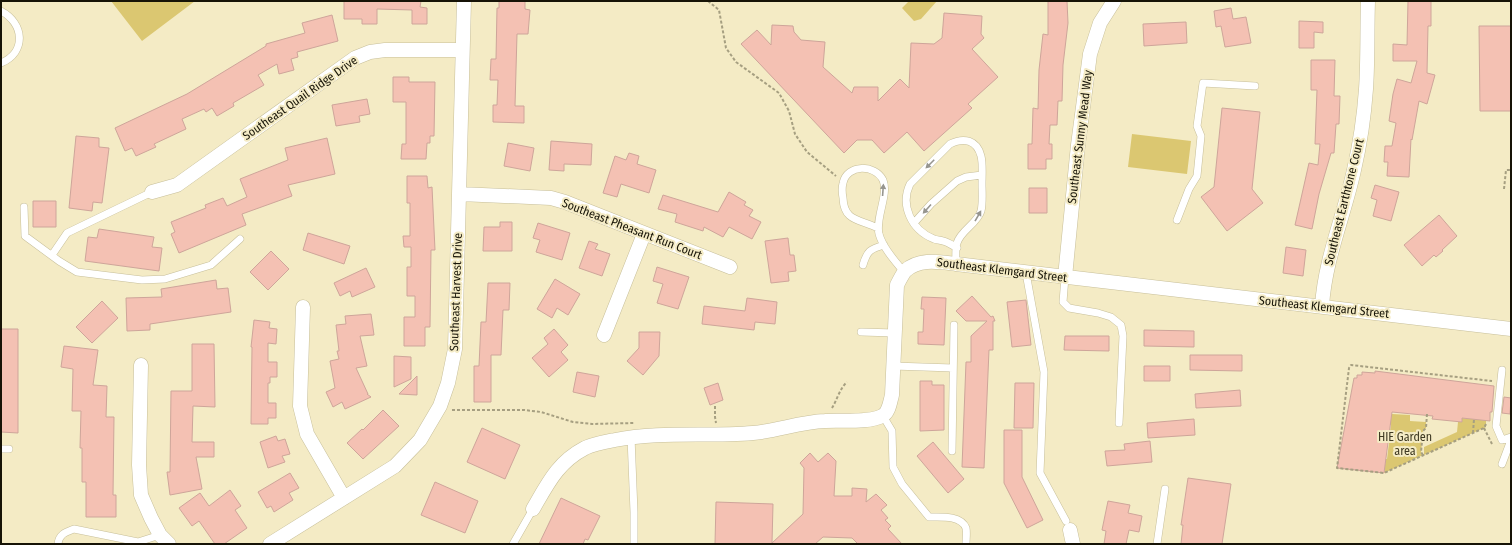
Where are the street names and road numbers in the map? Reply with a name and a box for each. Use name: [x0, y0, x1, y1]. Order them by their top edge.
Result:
street label: Southeast Quail Ridge Drive: [240, 53, 360, 143]
street label: Southeast Sunny Mead Way: [1065, 69, 1095, 205]
street label: Southeast Earthtone Court: [1322, 137, 1367, 267]
street label: Southeast Pheasant Run Court: [560, 196, 704, 262]
street label: Southeast Harvest Drive: [447, 233, 465, 351]
street label: Southeast Klemgard Street: [936, 255, 1068, 285]
street label: Southeast Klemgard Street: [1258, 293, 1390, 321]

